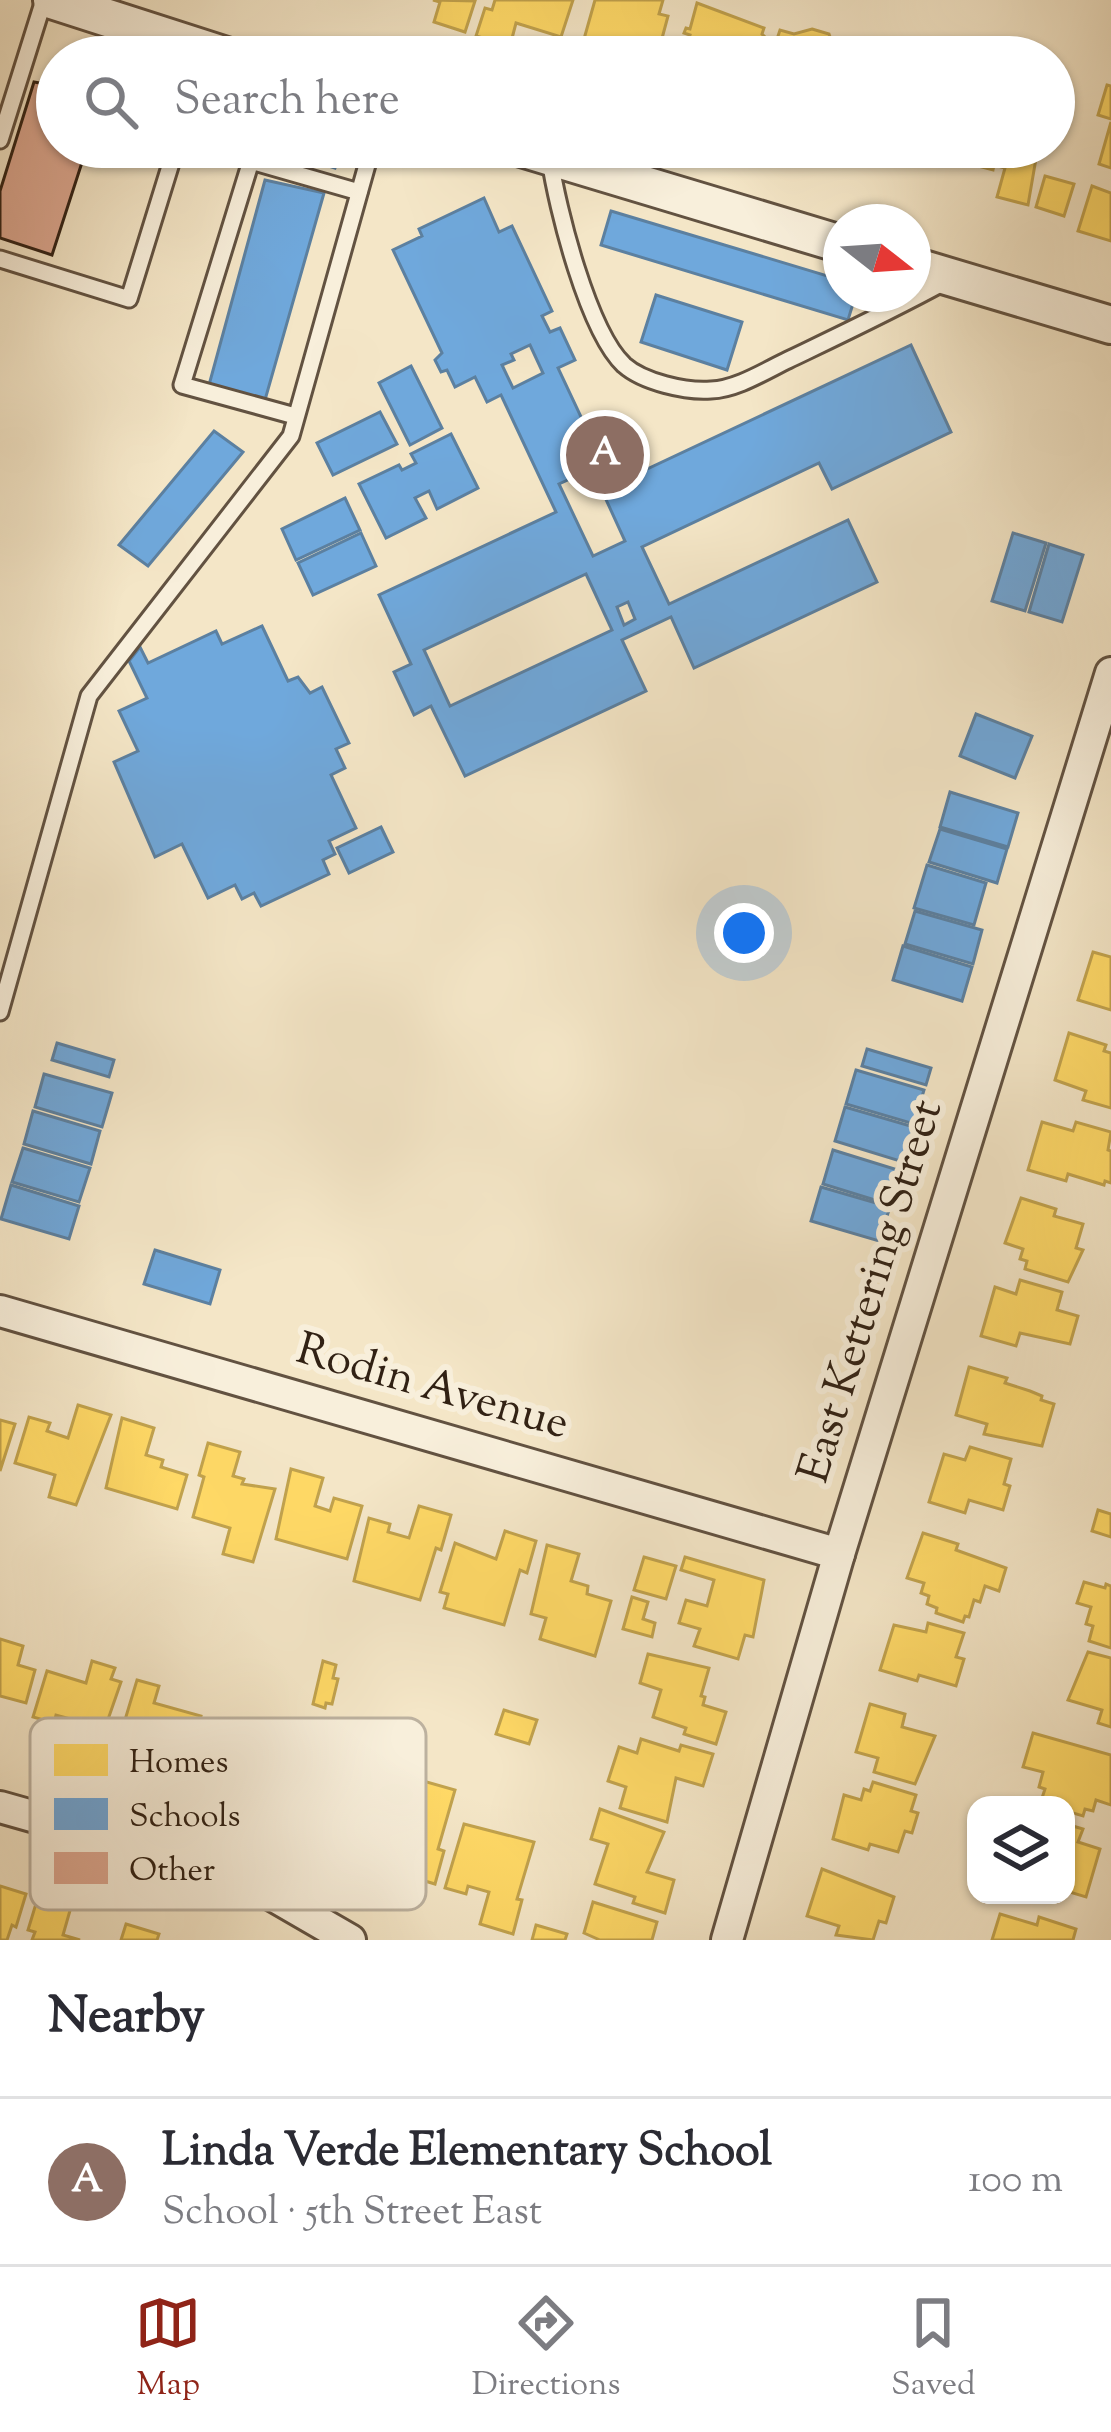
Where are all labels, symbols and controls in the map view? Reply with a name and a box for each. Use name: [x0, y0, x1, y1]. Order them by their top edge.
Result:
search box: [36, 36, 1075, 168]
icon: search: [78, 69, 144, 135]
text: Search here: [174, 70, 400, 135]
north arrow: [823, 204, 931, 312]
pin: A: [566, 410, 644, 500]
your location: [714, 903, 774, 963]
street label: East Kettering Street: [784, 1093, 962, 1491]
street label: Rodin Avenue: [288, 1319, 576, 1459]
legend: [30, 1718, 426, 1910]
text: Homes: [129, 1740, 228, 1788]
text: Schools: [129, 1794, 241, 1842]
map controls: [967, 1796, 1075, 1904]
button: layers: [967, 1796, 1075, 1904]
text: Other: [129, 1848, 215, 1896]
text: Nearby: [48, 1982, 205, 2055]
text: Linda Verde Elementary School: [162, 2121, 772, 2186]
text: A: [71, 2154, 103, 2210]
text: 100 m: [968, 2154, 1063, 2210]
text: School · 5th Street East: [162, 2186, 542, 2242]
tab: Map: [135, 2290, 201, 2410]
tab: Directions: [472, 2290, 621, 2410]
tab: Saved: [891, 2290, 976, 2410]

